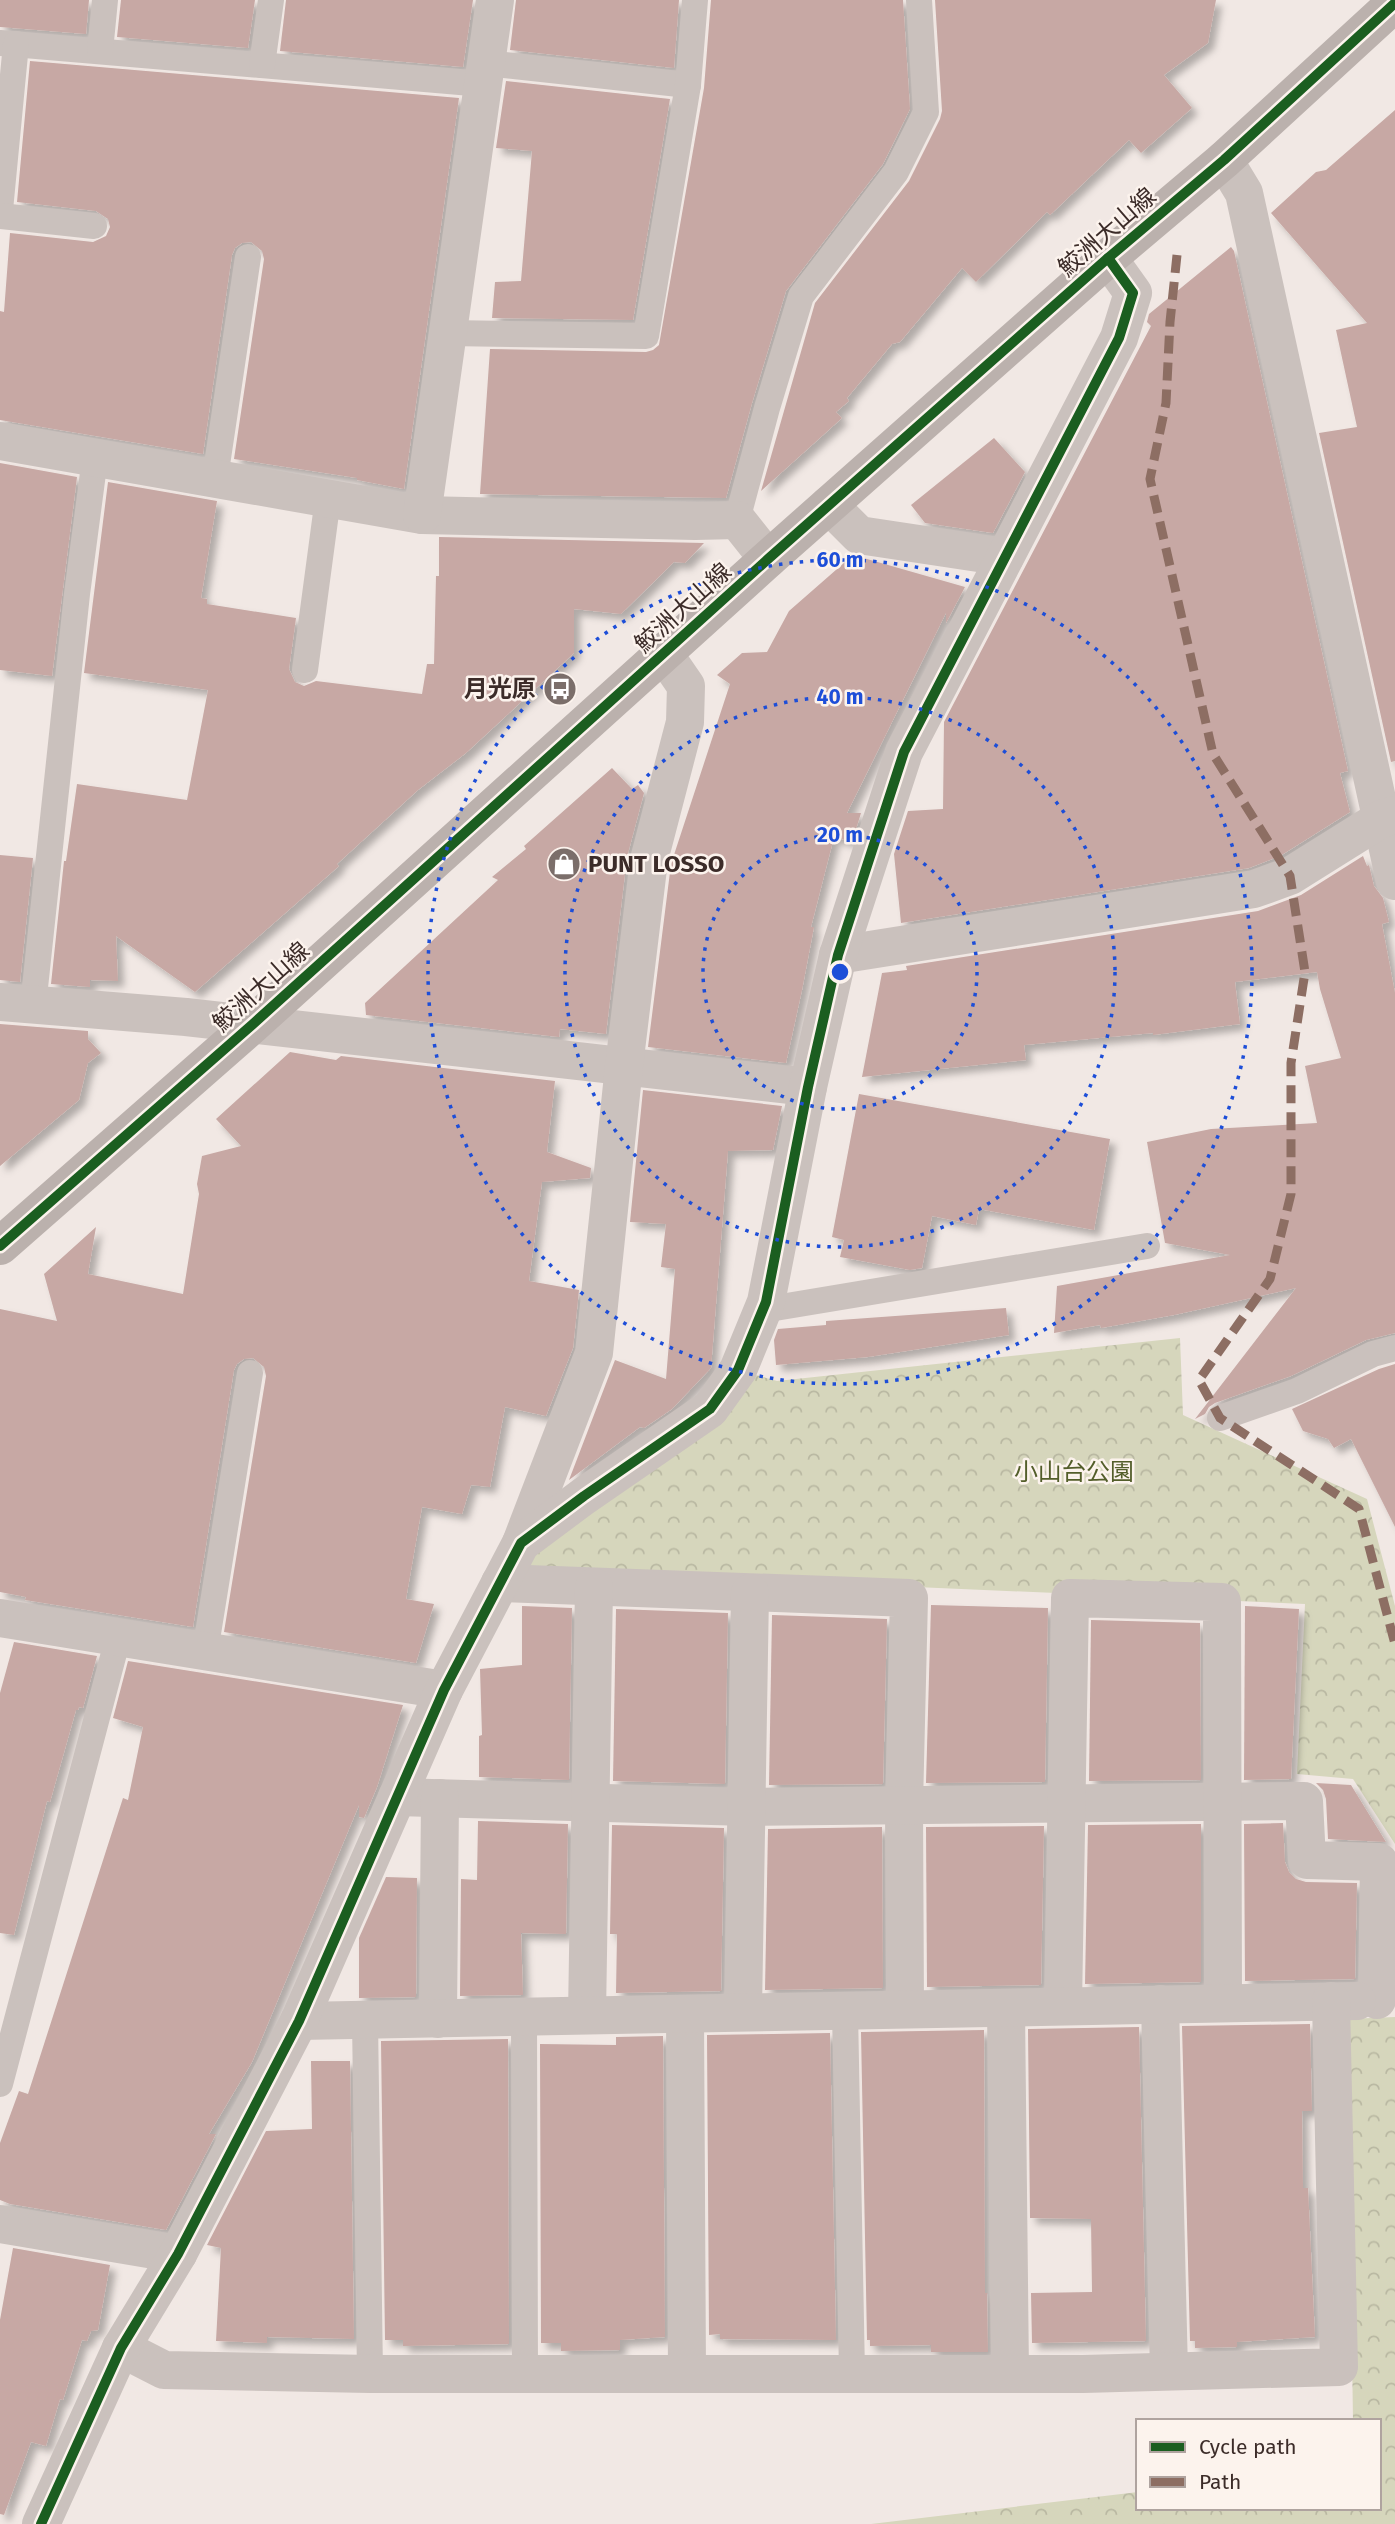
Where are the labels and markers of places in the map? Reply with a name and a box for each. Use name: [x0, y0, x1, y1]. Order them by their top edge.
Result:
bus stop icon: 月光原: [541, 670, 579, 708]
place label: 月光原: [464, 675, 536, 703]
shop icon: PUNT LOSSO: [545, 845, 583, 883]
place label: PUNT LOSSO: [588, 850, 724, 878]
centre of rings: [828, 960, 852, 984]

